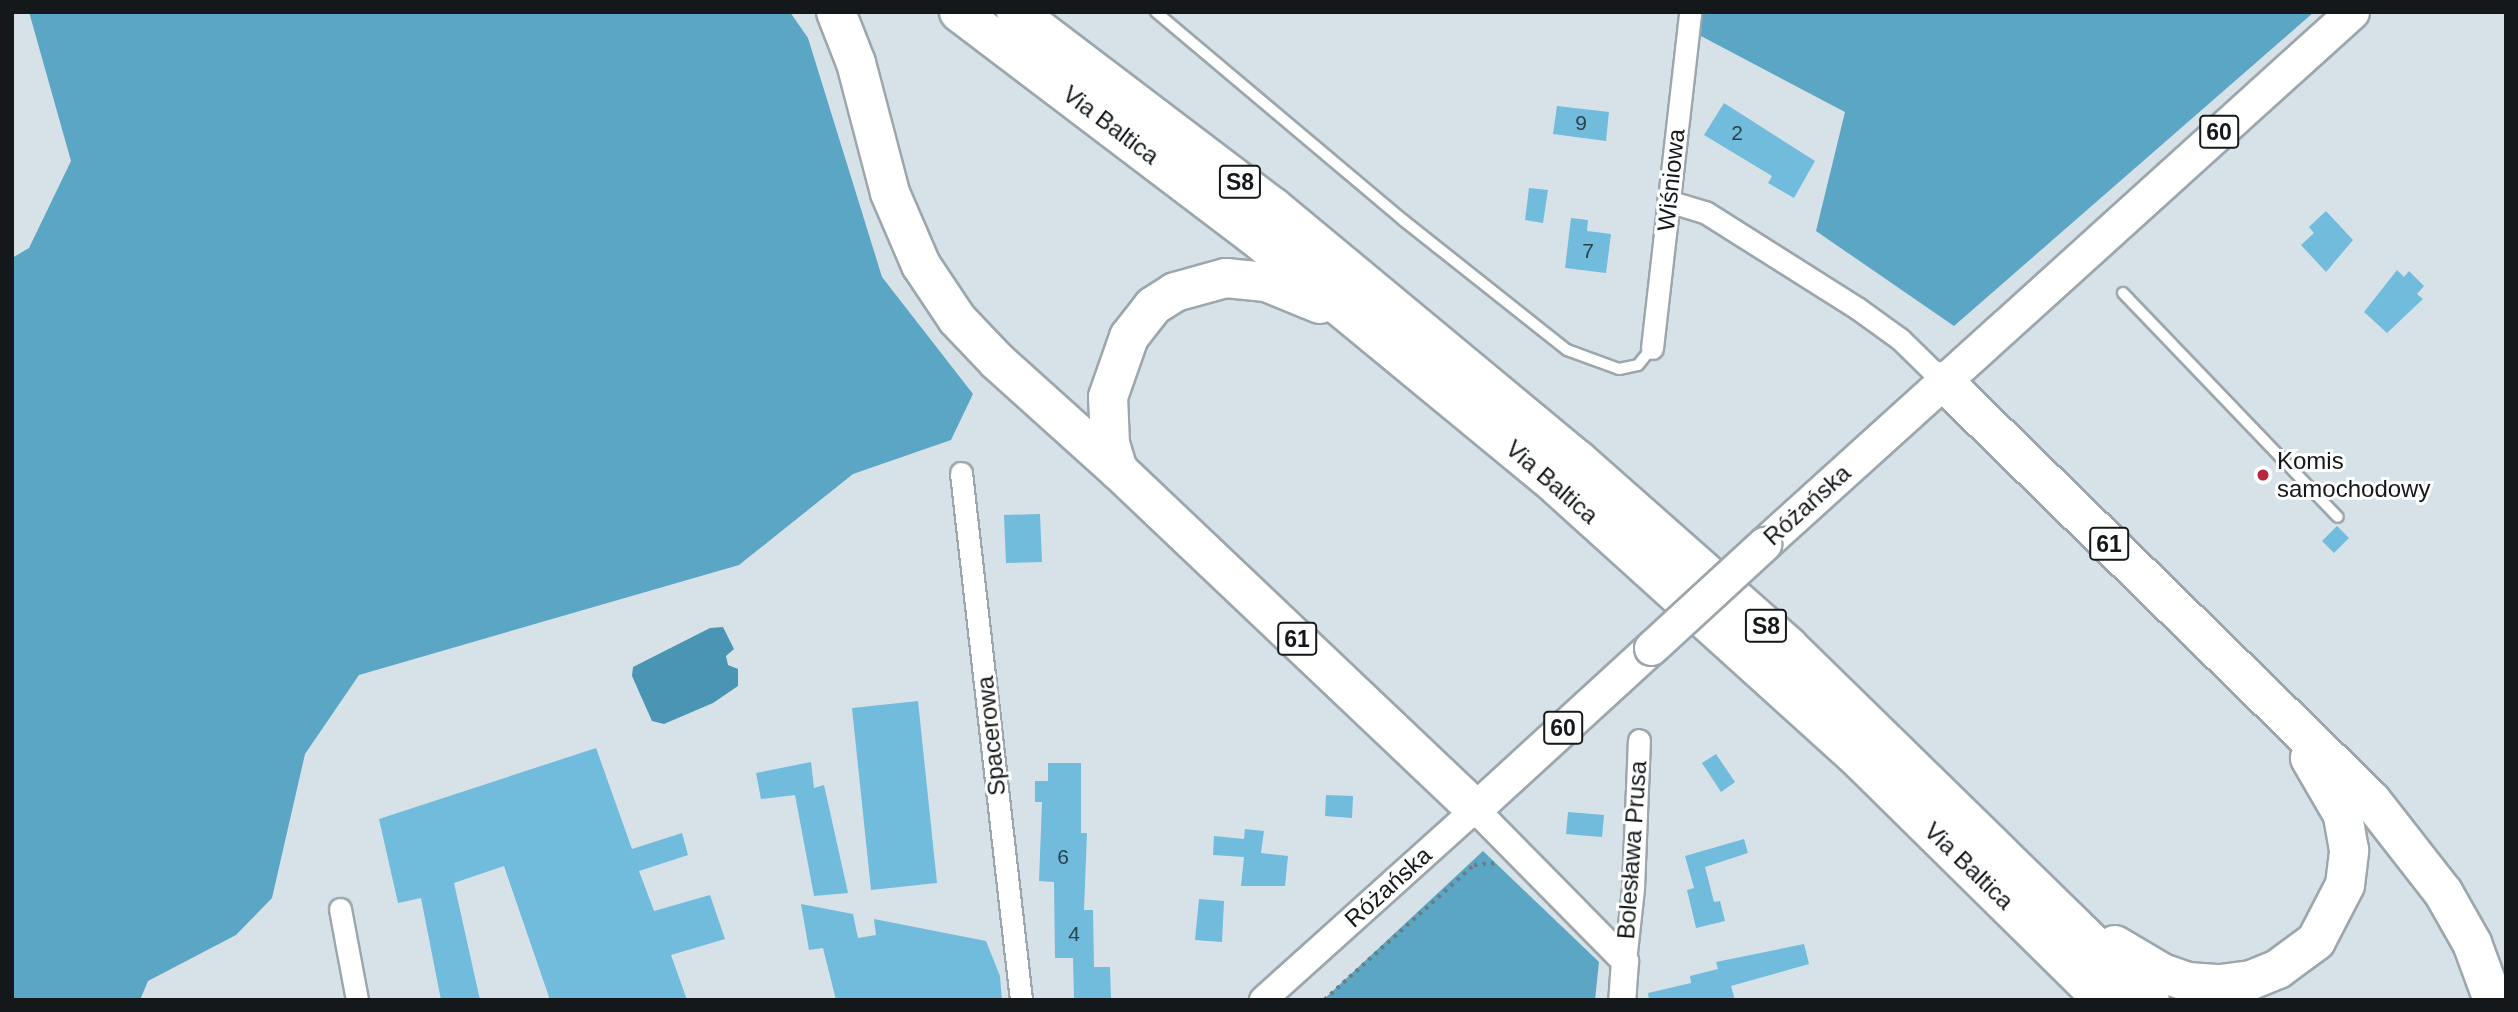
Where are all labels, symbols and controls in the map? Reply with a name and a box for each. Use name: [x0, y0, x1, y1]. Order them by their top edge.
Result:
street label: Via Baltica: [1057, 80, 1165, 170]
house number: 9: [1575, 110, 1587, 136]
road number: 60: [2198, 113, 2240, 152]
house number: 2: [1731, 120, 1743, 146]
street label: Wiśniowa: [1651, 127, 1691, 233]
road number: S8: [1217, 162, 1263, 202]
house number: 7: [1582, 238, 1594, 264]
street label: Via Baltica: [1500, 434, 1604, 530]
place label: Komis samochodowy: [2277, 447, 2430, 503]
street label: Różańska: [1758, 459, 1856, 551]
marker: Komis samochodowy: [2255, 467, 2271, 483]
road number: 61: [2088, 524, 2130, 564]
road number: S8: [1743, 606, 1789, 646]
road number: 61: [1276, 620, 1318, 659]
street label: Spacerowa: [970, 675, 1012, 797]
road number: 60: [1542, 708, 1584, 748]
street label: Bolesława Prusa: [1611, 760, 1653, 940]
street label: Via Baltica: [1918, 816, 2020, 916]
street label: Różańska: [1339, 841, 1437, 933]
house number: 6: [1057, 844, 1069, 870]
house number: 4: [1068, 921, 1080, 947]

